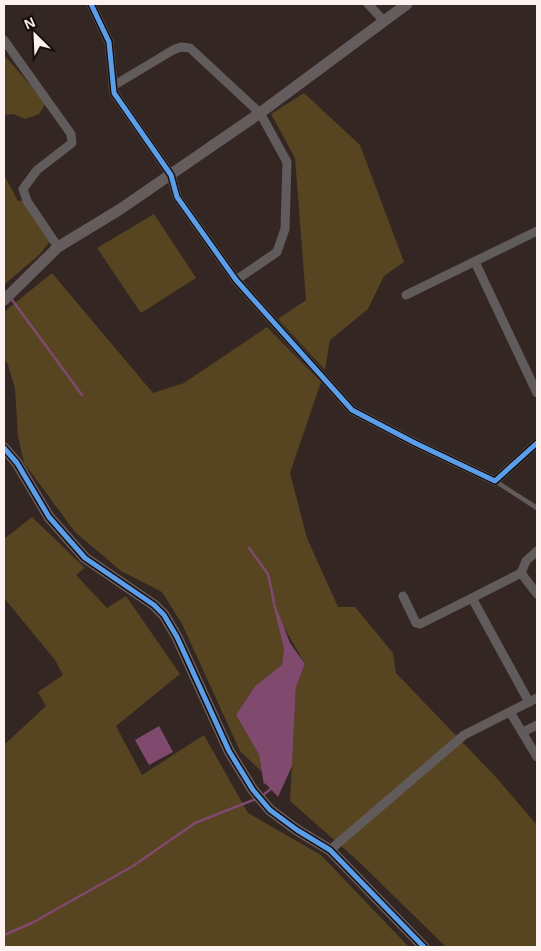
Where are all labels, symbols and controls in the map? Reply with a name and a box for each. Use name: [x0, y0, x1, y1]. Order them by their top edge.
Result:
north arrow: [10, 10, 60, 60]
text: N: [22, 14, 38, 32]

